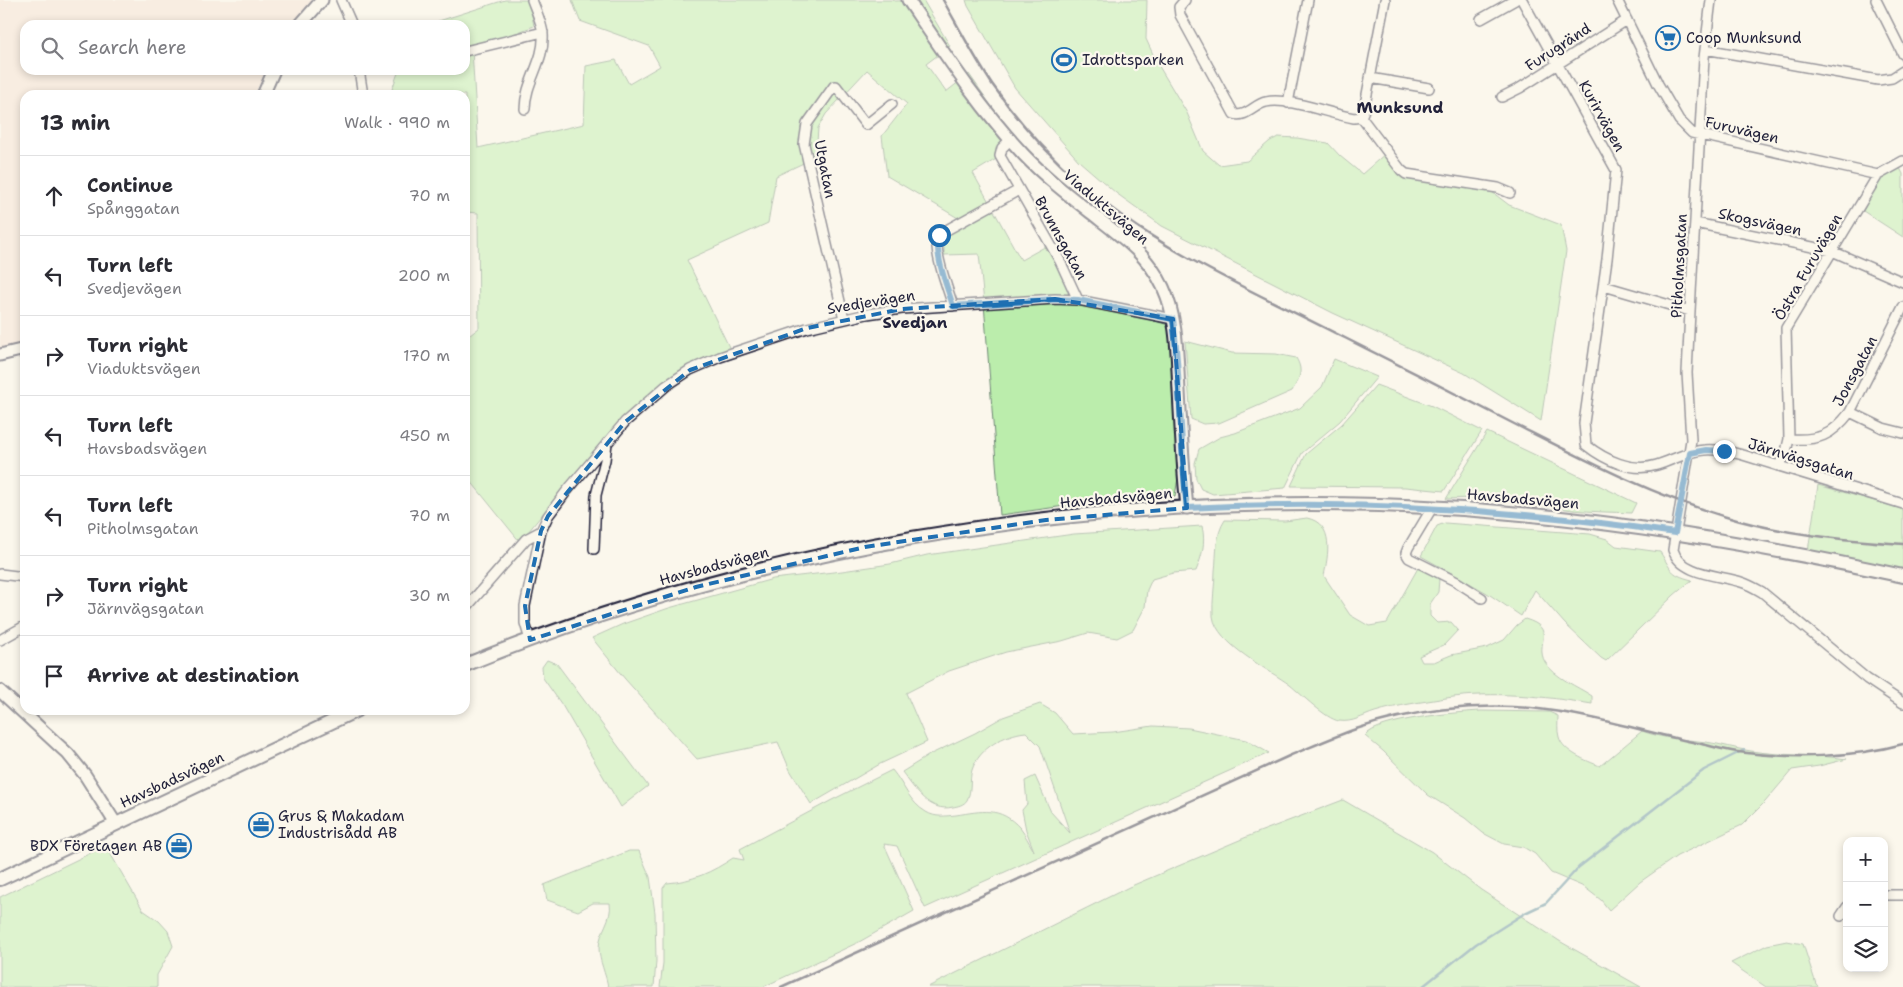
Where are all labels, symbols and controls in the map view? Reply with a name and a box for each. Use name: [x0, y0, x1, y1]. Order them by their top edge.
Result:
street label: Furugränd: [1521, 18, 1595, 76]
search box: [20, 20, 470, 75]
supermarket icon: Coop Munksund: [1655, 25, 1681, 51]
place label: Coop Munksund: [1686, 28, 1802, 48]
icon: search: [38, 34, 66, 62]
text: Search here: [78, 35, 187, 60]
sports icon: Idrottsparken: [1051, 47, 1077, 73]
place label: Idrottsparken: [1082, 50, 1184, 70]
street label: Kurirvägen: [1574, 77, 1630, 155]
district label: Munksund: [1357, 97, 1443, 118]
text: 13 min: [40, 109, 110, 137]
text: Walk · 990 m: [344, 112, 450, 133]
street label: Furuvägen: [1703, 112, 1781, 148]
street label: Utgatan: [810, 138, 840, 200]
street label: Viaduktsvägen: [1059, 165, 1153, 249]
text: Continue: [87, 173, 173, 198]
icon: ahead: [40, 182, 68, 210]
text: 70 m: [409, 185, 450, 206]
street label: Brunnsgatan: [1030, 193, 1092, 283]
text: Spånggatan: [87, 198, 180, 219]
street label: Skogsvägen: [1716, 203, 1804, 241]
street label: Östra Furuvägen: [1769, 210, 1847, 324]
street label: Pitholmsgatan: [1666, 213, 1692, 319]
route start: [928, 224, 951, 247]
text: Turn left: [87, 253, 173, 278]
icon: left: [40, 262, 68, 290]
text: 200 m: [398, 265, 450, 286]
text: Svedjevägen: [87, 278, 182, 299]
street label: Svedjevägen: [826, 285, 916, 319]
district label: Svedjan: [883, 312, 948, 333]
street label: Jonsgatan: [1828, 332, 1882, 410]
text: Turn right: [87, 333, 188, 358]
icon: right: [40, 342, 68, 370]
text: 170 m: [403, 345, 450, 366]
text: Viaduktsvägen: [87, 358, 201, 379]
text: Turn left: [87, 413, 173, 438]
icon: left: [40, 422, 68, 450]
text: 450 m: [399, 425, 450, 446]
street label: Järnvägsgatan: [1746, 433, 1856, 485]
text: Havsbadsvägen: [87, 438, 207, 459]
route end: [1713, 440, 1736, 463]
street label: Havsbadsvägen: [1059, 483, 1173, 513]
street label: Havsbadsvägen: [1466, 484, 1580, 514]
text: Turn left: [87, 493, 173, 518]
icon: left: [40, 502, 68, 530]
text: 70 m: [409, 505, 450, 526]
text: Pitholmsgatan: [87, 518, 199, 539]
street label: Havsbadsvägen: [657, 542, 771, 590]
text: Turn right: [87, 573, 188, 598]
icon: right: [40, 582, 68, 610]
text: 30 m: [409, 585, 450, 606]
text: Järnvägsgatan: [87, 598, 204, 619]
icon: arrive: [40, 662, 68, 690]
text: Arrive at destination: [87, 663, 299, 688]
street label: Havsbadsvägen: [117, 747, 227, 813]
place label: Grus & Makadam Industrisådd AB: [278, 806, 404, 843]
office icon: Grus & Makadam Industrisådd AB: [248, 812, 274, 838]
office icon: BDX Företagen AB: [166, 833, 192, 859]
place label: BDX Företagen AB: [30, 836, 162, 856]
map controls: [1843, 837, 1888, 972]
button: +: [1843, 837, 1888, 882]
button: −: [1843, 882, 1888, 927]
button: layers: [1843, 927, 1888, 972]

